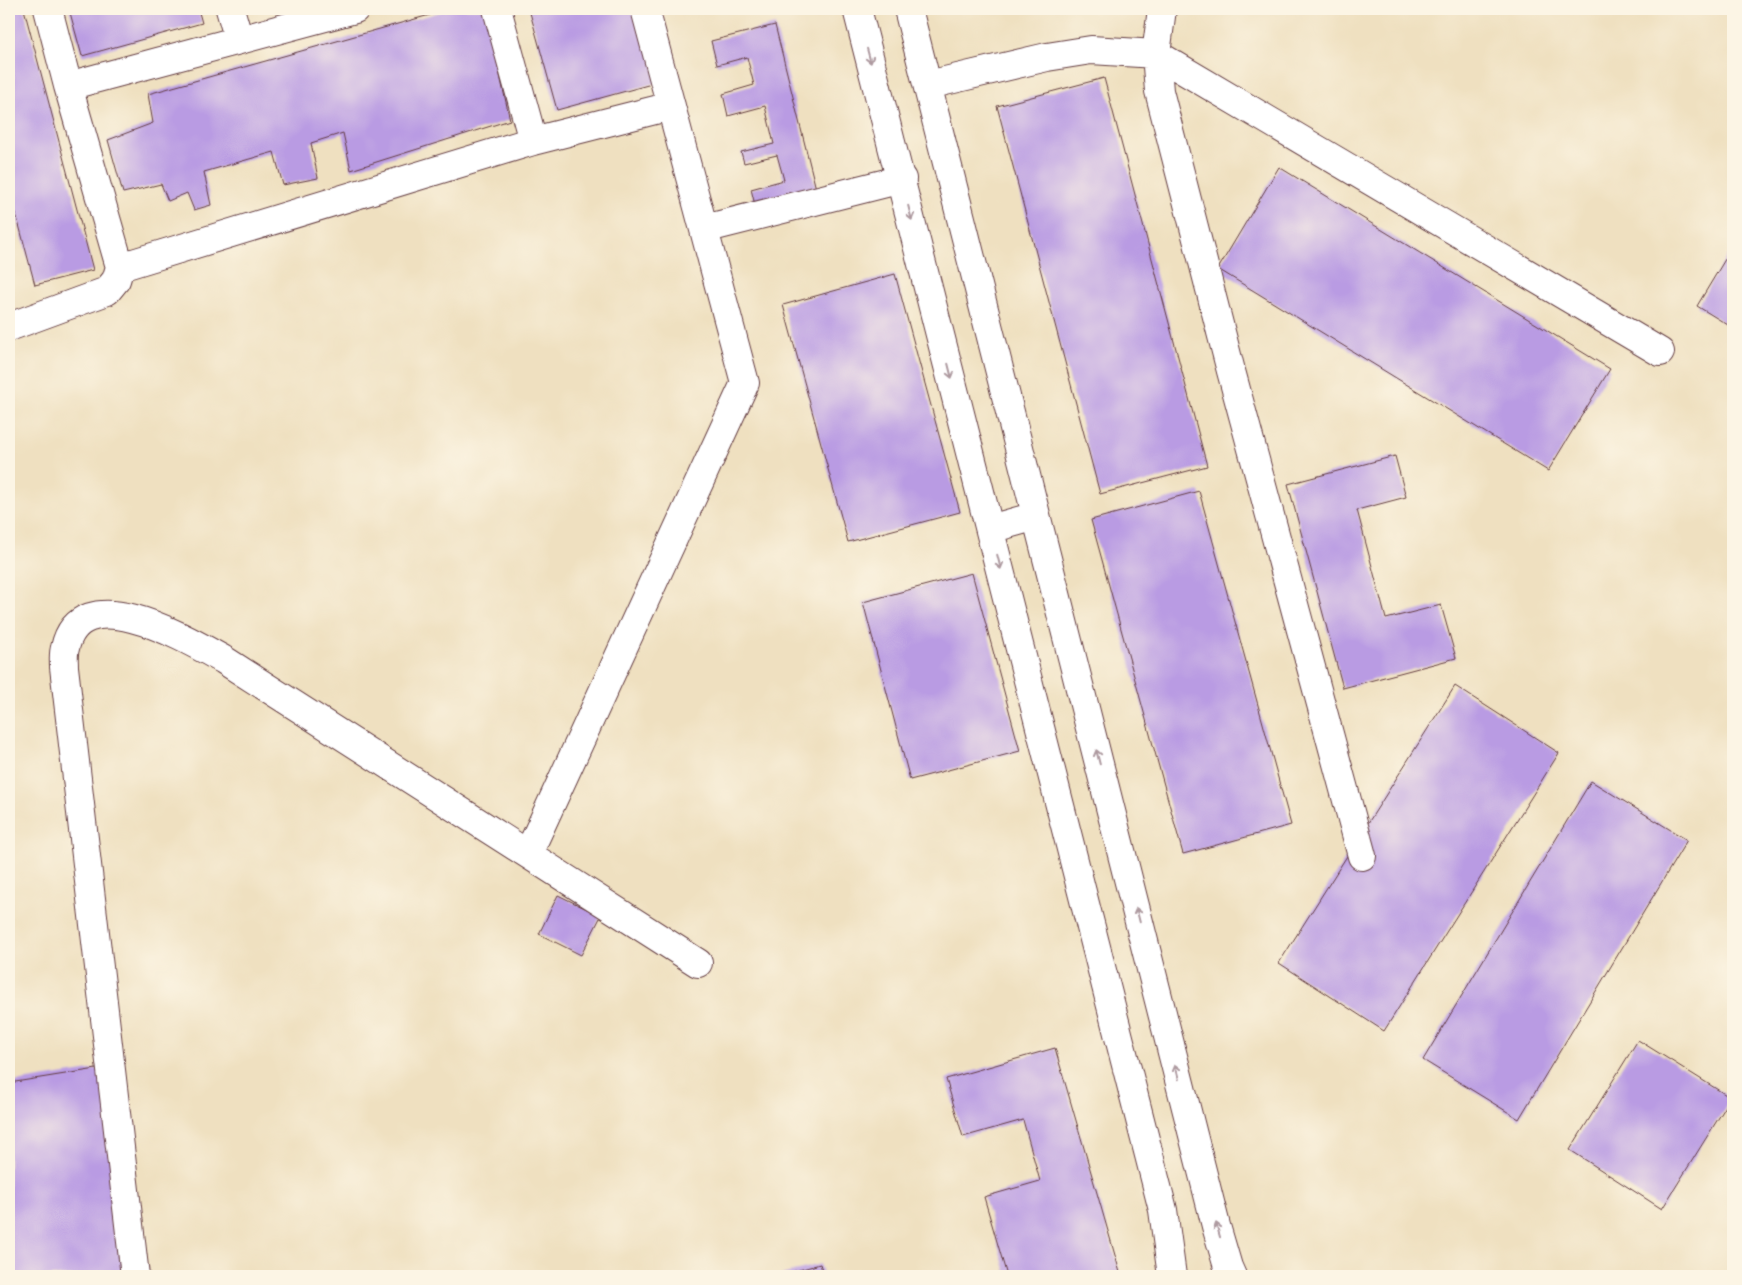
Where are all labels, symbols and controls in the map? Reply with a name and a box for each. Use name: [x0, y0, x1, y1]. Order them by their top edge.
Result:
one-way arrow: [865, 47, 875, 63]
one-way arrow: [906, 205, 915, 221]
one-way arrow: [946, 362, 955, 378]
one-way arrow: [994, 554, 1004, 570]
one-way arrow: [1092, 750, 1102, 766]
one-way arrow: [1132, 907, 1142, 923]
one-way arrow: [1172, 1065, 1182, 1081]
one-way arrow: [1212, 1222, 1222, 1238]

